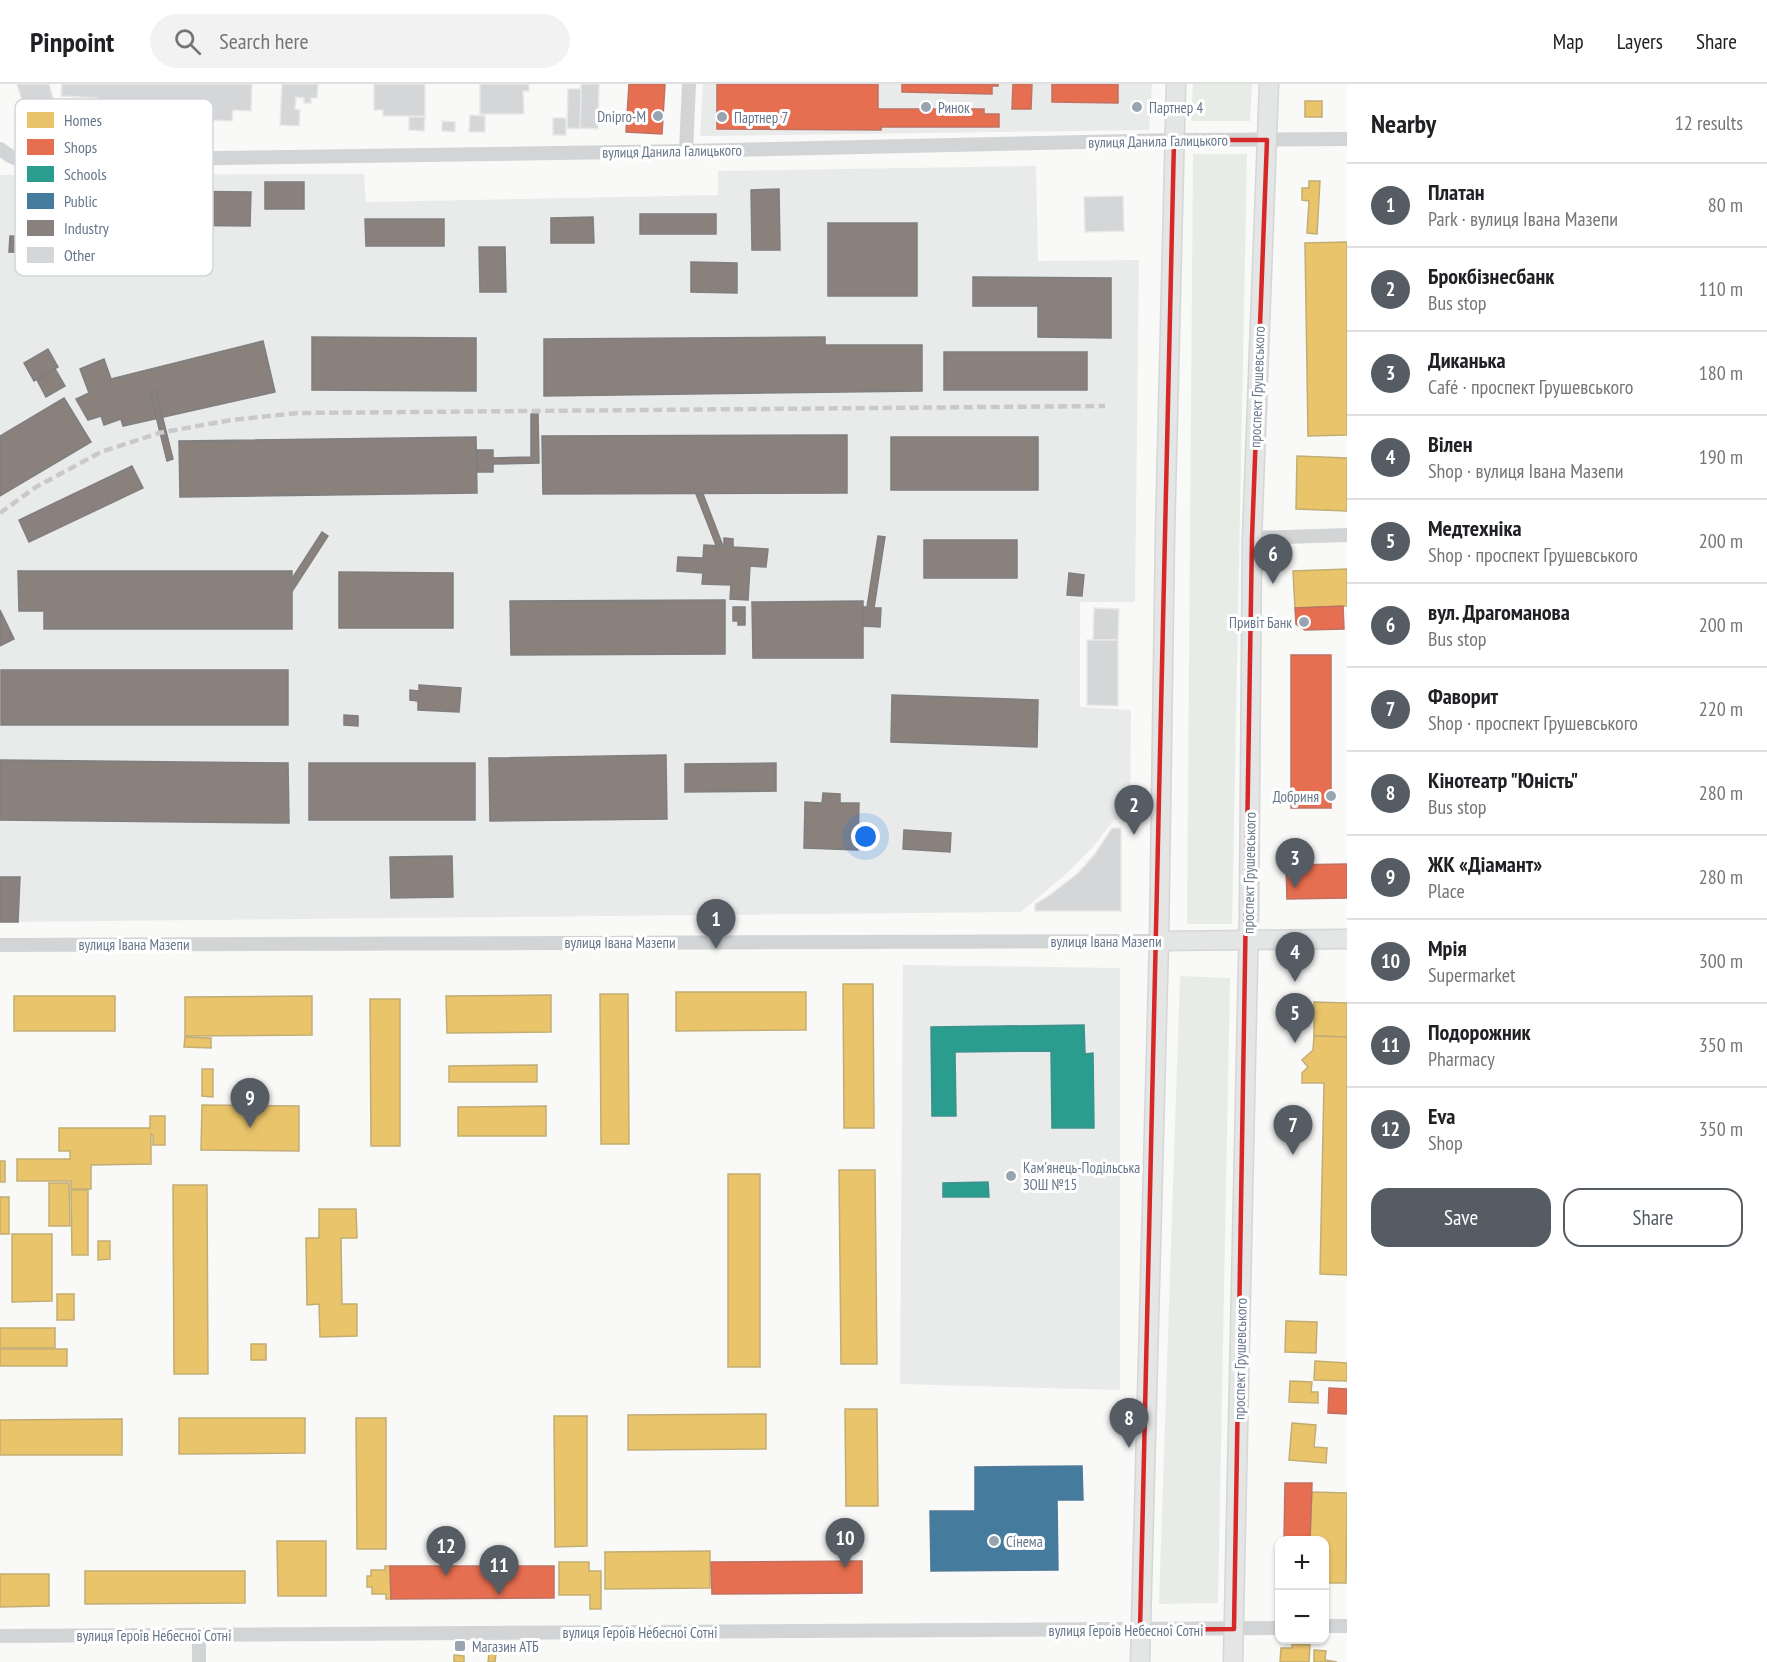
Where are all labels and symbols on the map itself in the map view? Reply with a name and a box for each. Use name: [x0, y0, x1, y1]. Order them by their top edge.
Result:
place label: Ринок: [938, 98, 970, 117]
place label: Партнер 4: [1149, 98, 1203, 117]
legend: [15, 99, 213, 276]
marker: Ринок: [919, 100, 933, 114]
marker: Партнер 4: [1130, 100, 1144, 114]
place label: Dnipro-M: [597, 107, 646, 126]
place label: Партнер 7: [734, 108, 788, 127]
marker: Dnipro-M: [651, 109, 665, 123]
text: Homes: [64, 110, 102, 130]
marker: Партнер 7: [715, 110, 729, 124]
street label: вулиця Данила Галицького: [1088, 130, 1228, 152]
text: Shops: [64, 137, 97, 157]
street label: вулиця Данила Галицького: [602, 140, 742, 162]
text: Schools: [64, 164, 107, 184]
text: Public: [64, 191, 98, 211]
text: Industry: [64, 218, 109, 238]
text: Other: [64, 245, 96, 265]
street label: проспект Грушевського: [1245, 326, 1269, 448]
pin: 6: [1254, 534, 1292, 584]
place label: Привіт Банк: [1229, 613, 1292, 632]
marker: Привіт Банк: [1297, 615, 1311, 629]
pin: 2: [1114, 786, 1154, 835]
place label: Добриня: [1273, 787, 1319, 806]
marker: Добриня: [1324, 789, 1338, 803]
street label: проспект Грушевського: [1238, 812, 1260, 934]
your location: [851, 822, 880, 851]
pin: 3: [1276, 838, 1314, 888]
pin: 1: [696, 900, 736, 949]
street label: вулиця Івана Мазепи: [1050, 932, 1162, 951]
pin: 4: [1276, 932, 1314, 982]
street label: вулиця Івана Мазепи: [564, 933, 676, 952]
street label: вулиця Івана Мазепи: [78, 935, 190, 954]
pin: 5: [1276, 994, 1314, 1043]
pin: 9: [230, 1078, 270, 1128]
pin: 7: [1274, 1106, 1312, 1155]
place label: Кам'янець-Подільська ЗОШ №15: [1023, 1158, 1140, 1194]
marker: Кам'янець-Подільська ЗОШ №15: [1004, 1169, 1018, 1183]
street label: проспект Грушевського: [1229, 1298, 1251, 1420]
pin: 8: [1110, 1398, 1148, 1448]
pin: 10: [826, 1518, 864, 1568]
pin: 12: [426, 1526, 466, 1576]
place label: Сінема: [1006, 1532, 1043, 1551]
marker: Сінема: [987, 1534, 1001, 1548]
pin: 11: [480, 1546, 518, 1595]
street label: вулиця Героїв Небесної Сотні: [1049, 1621, 1203, 1640]
street label: вулиця Героїв Небесної Сотні: [563, 1623, 717, 1642]
street label: вулиця Героїв Небесної Сотні: [77, 1626, 231, 1645]
place label: Магазин АТБ: [472, 1637, 539, 1656]
marker: Магазин АТБ: [453, 1639, 467, 1653]

